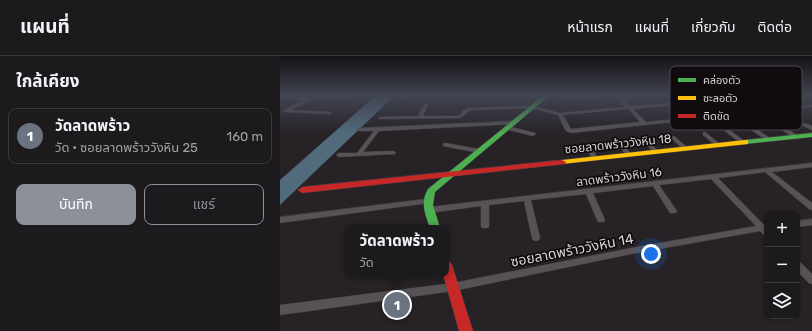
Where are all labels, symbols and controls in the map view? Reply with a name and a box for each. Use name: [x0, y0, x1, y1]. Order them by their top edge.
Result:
text: แผนที่: [20, 15, 70, 38]
text: หน้าแรก: [567, 19, 613, 36]
text: แผนที่: [635, 19, 669, 36]
text: เกี่ยวกับ: [691, 19, 736, 36]
text: ติดต่อ: [758, 19, 792, 36]
legend: [670, 66, 802, 130]
text: ใกล้เคียง: [16, 71, 79, 91]
text: คล่องตัว: [703, 74, 741, 87]
text: ชะลอตัว: [703, 92, 738, 105]
text: ติดขัด: [703, 110, 730, 123]
text: วัดลาดพร้าว: [55, 117, 130, 135]
text: 1: [27, 129, 33, 144]
text: 160 m: [227, 129, 263, 144]
street label: ซอยลาดพร้าววังหิน 18: [564, 131, 672, 157]
text: วัด · ซอยลาดพร้าววังหิน 25: [55, 140, 198, 155]
street label: ลาดพร้าววังหิน 16: [575, 165, 663, 189]
button: บันทึก: [16, 184, 136, 225]
button: แชร์: [144, 184, 264, 225]
map controls: [764, 211, 800, 319]
button: +: [764, 211, 800, 247]
popup: [345, 225, 449, 277]
street label: ซอยลาดพร้าววังหิน 14: [509, 230, 635, 271]
text: วัดลาดพร้าว: [359, 232, 435, 250]
your location: [641, 244, 661, 264]
button: −: [764, 247, 800, 283]
text: วัด: [359, 255, 374, 270]
button: layers: [764, 283, 800, 319]
pin: 1: [384, 290, 410, 320]

